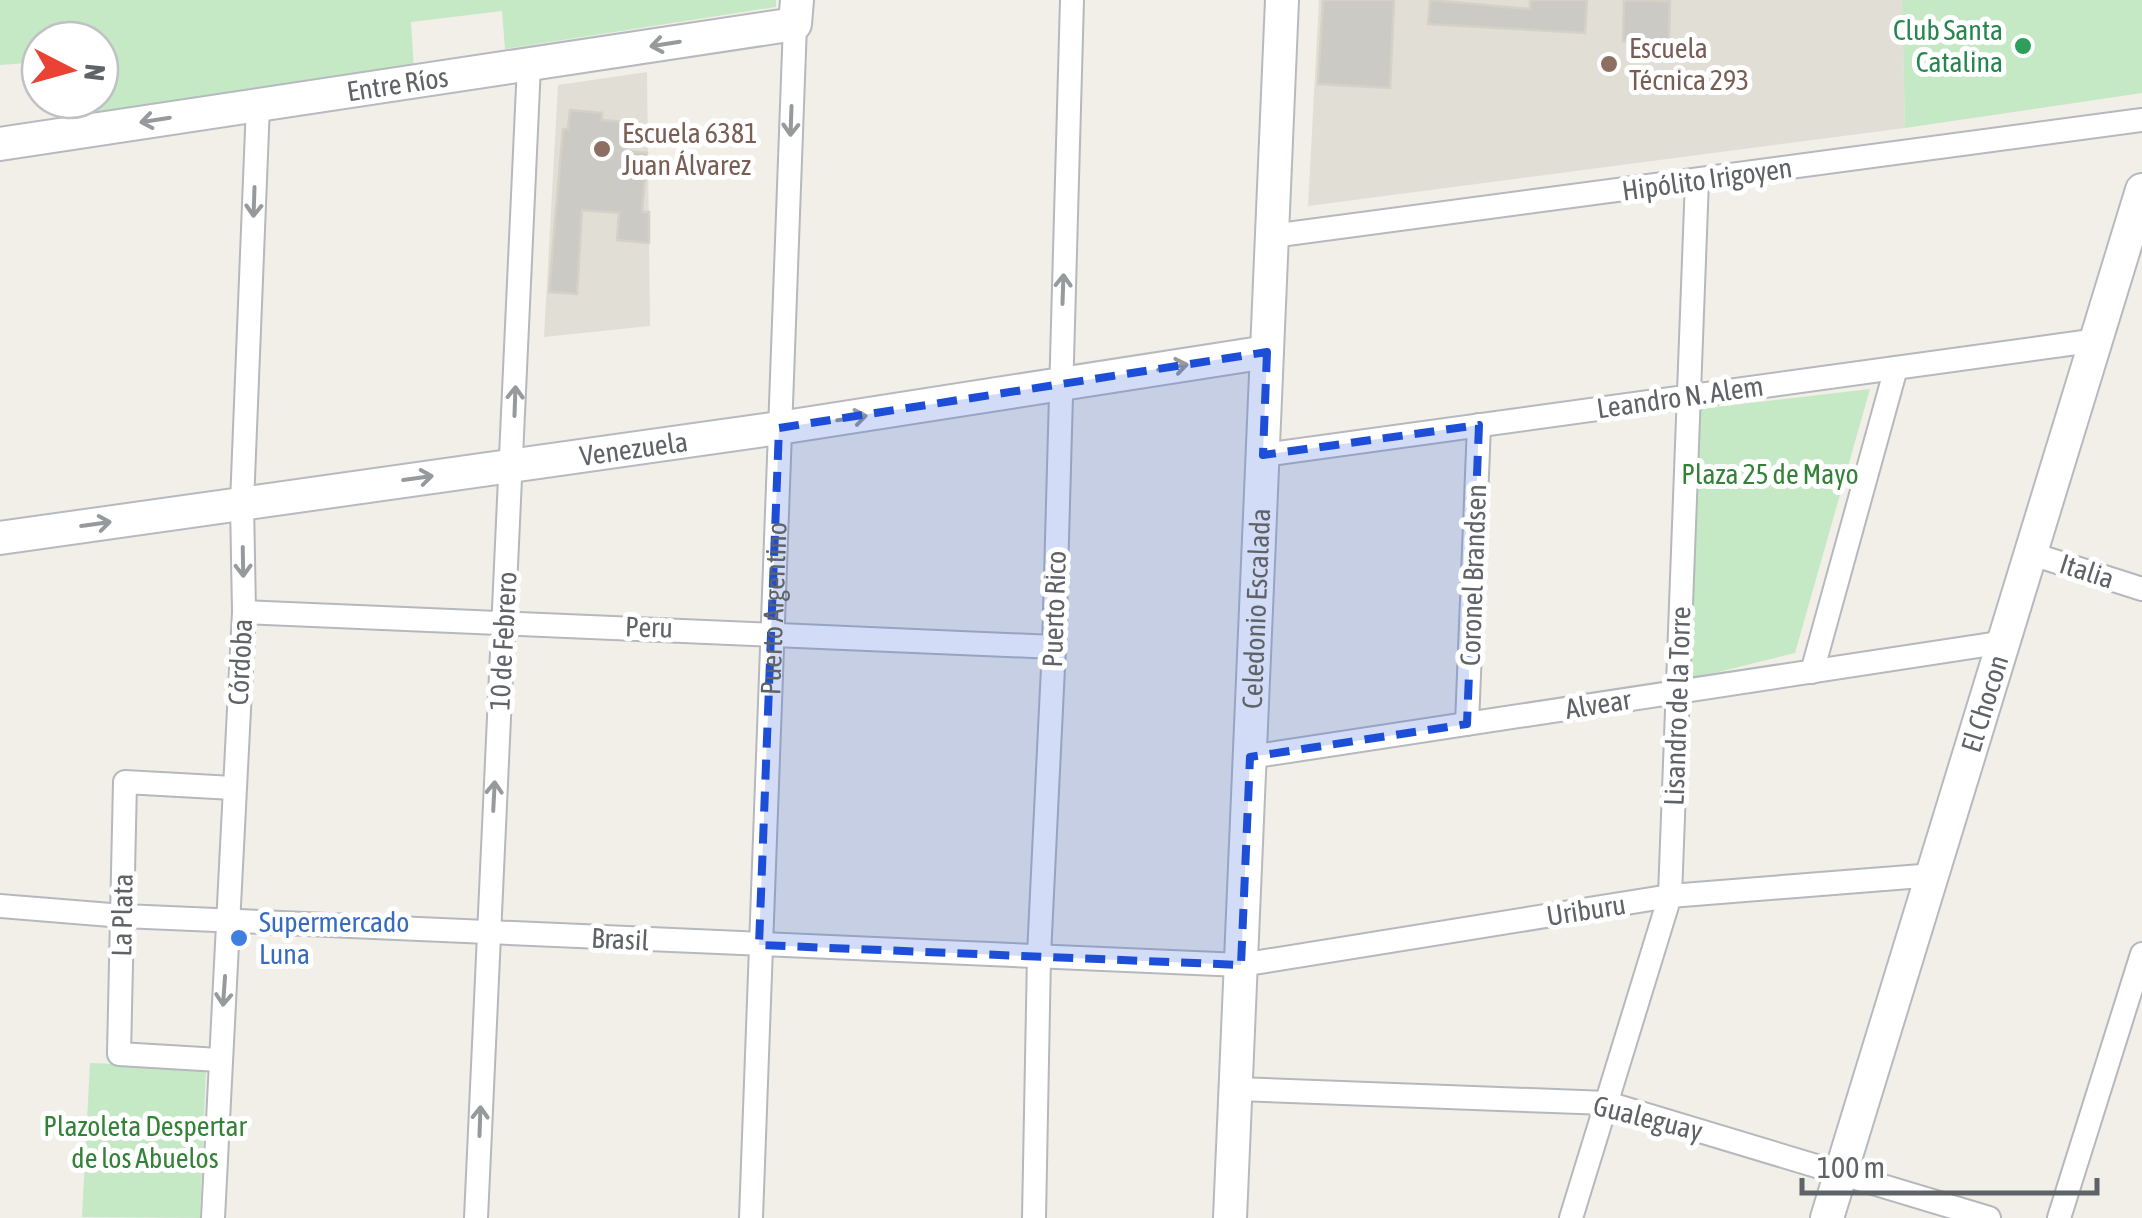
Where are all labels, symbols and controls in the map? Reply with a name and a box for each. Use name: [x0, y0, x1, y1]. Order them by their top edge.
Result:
place label: Club Santa Catalina: [1893, 14, 2003, 78]
north arrow: [20, 20, 120, 120]
place label: Escuela Técnica 293: [1629, 32, 1749, 96]
one-way arrow: [649, 35, 682, 54]
marker: Club Santa Catalina: [2012, 35, 2034, 57]
marker: Escuela Técnica 293: [1598, 53, 1620, 75]
street label: Entre Ríos: [345, 61, 450, 107]
text: N: [78, 63, 112, 83]
one-way arrow: [781, 105, 800, 137]
one-way arrow: [140, 112, 172, 130]
place label: Escuela 6381 Juan Álvarez: [622, 117, 757, 181]
marker: Escuela 6381 Juan Álvarez: [591, 138, 613, 160]
street label: Hipólito Irigoyen: [1620, 151, 1794, 207]
one-way arrow: [244, 186, 263, 218]
one-way arrow: [1053, 273, 1072, 306]
one-way arrow: [1156, 358, 1189, 376]
street label: Leandro N. Alem: [1595, 369, 1765, 425]
one-way arrow: [506, 386, 525, 418]
one-way arrow: [835, 408, 868, 426]
street label: Venezuela: [578, 425, 690, 472]
park label: Plaza 25 de Mayo: [1681, 458, 1859, 490]
one-way arrow: [401, 468, 434, 486]
street label: Coronel Brandsen: [1454, 484, 1492, 666]
street label: Celedonio Escalada: [1236, 508, 1276, 709]
one-way arrow: [80, 515, 112, 533]
street label: Puerto Argentino: [754, 521, 793, 695]
one-way arrow: [234, 546, 252, 578]
street label: Italia: [2056, 547, 2118, 595]
street label: Puerto Rico: [1036, 550, 1072, 668]
street label: 10 de Febrero: [483, 571, 523, 711]
street label: Lisandro de la Torre: [1658, 606, 1696, 806]
street label: Peru: [624, 610, 674, 644]
street label: Córdoba: [222, 618, 258, 706]
street label: El Chocon: [1955, 651, 2015, 756]
street label: Alvear: [1563, 683, 1634, 725]
one-way arrow: [485, 780, 504, 812]
street label: La Plata: [105, 873, 139, 957]
street label: Uriburu: [1544, 888, 1628, 932]
place label: Supermercado Luna: [259, 906, 409, 970]
street label: Brasil: [590, 922, 650, 957]
marker: Supermercado Luna: [228, 927, 250, 949]
one-way arrow: [214, 975, 233, 1007]
street label: Gualeguay: [1590, 1089, 1706, 1147]
one-way arrow: [470, 1105, 489, 1137]
park label: Plazoleta Despertar de los Abuelos: [43, 1110, 247, 1174]
scale bar: [1802, 1133, 2097, 1195]
text: 100 m: [1817, 1150, 1885, 1184]

